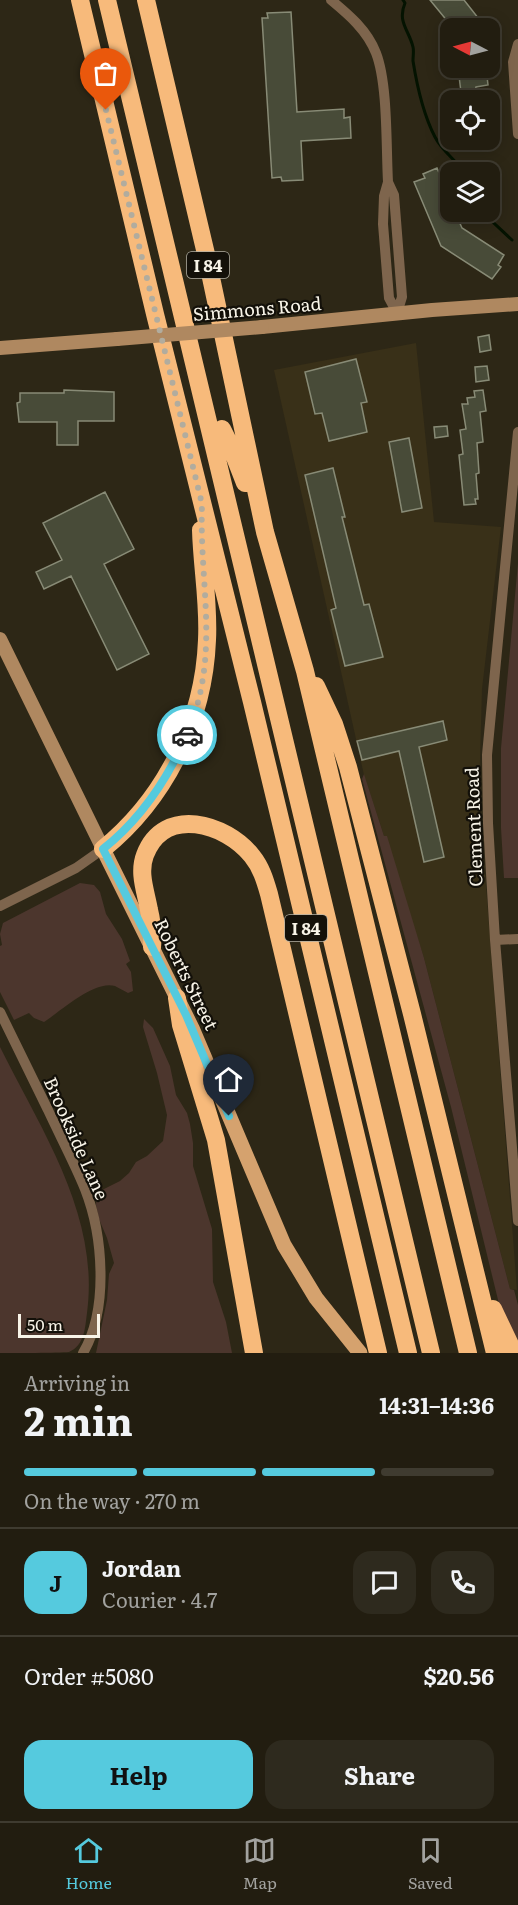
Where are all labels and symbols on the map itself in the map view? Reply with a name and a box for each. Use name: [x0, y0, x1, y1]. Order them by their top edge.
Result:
north arrow: [440, 18, 500, 78]
pin: [80, 48, 131, 110]
road number: I 84: [187, 252, 229, 278]
street label: Simmons Road: [192, 289, 322, 327]
courier: [157, 705, 217, 765]
street label: Clement Road: [457, 767, 489, 887]
street label: Roberts Street: [148, 914, 226, 1035]
road number: I 84: [285, 915, 327, 941]
pin: [203, 1054, 254, 1116]
street label: Brookside Lane: [38, 1072, 116, 1204]
scale bar: [18, 1311, 100, 1338]

